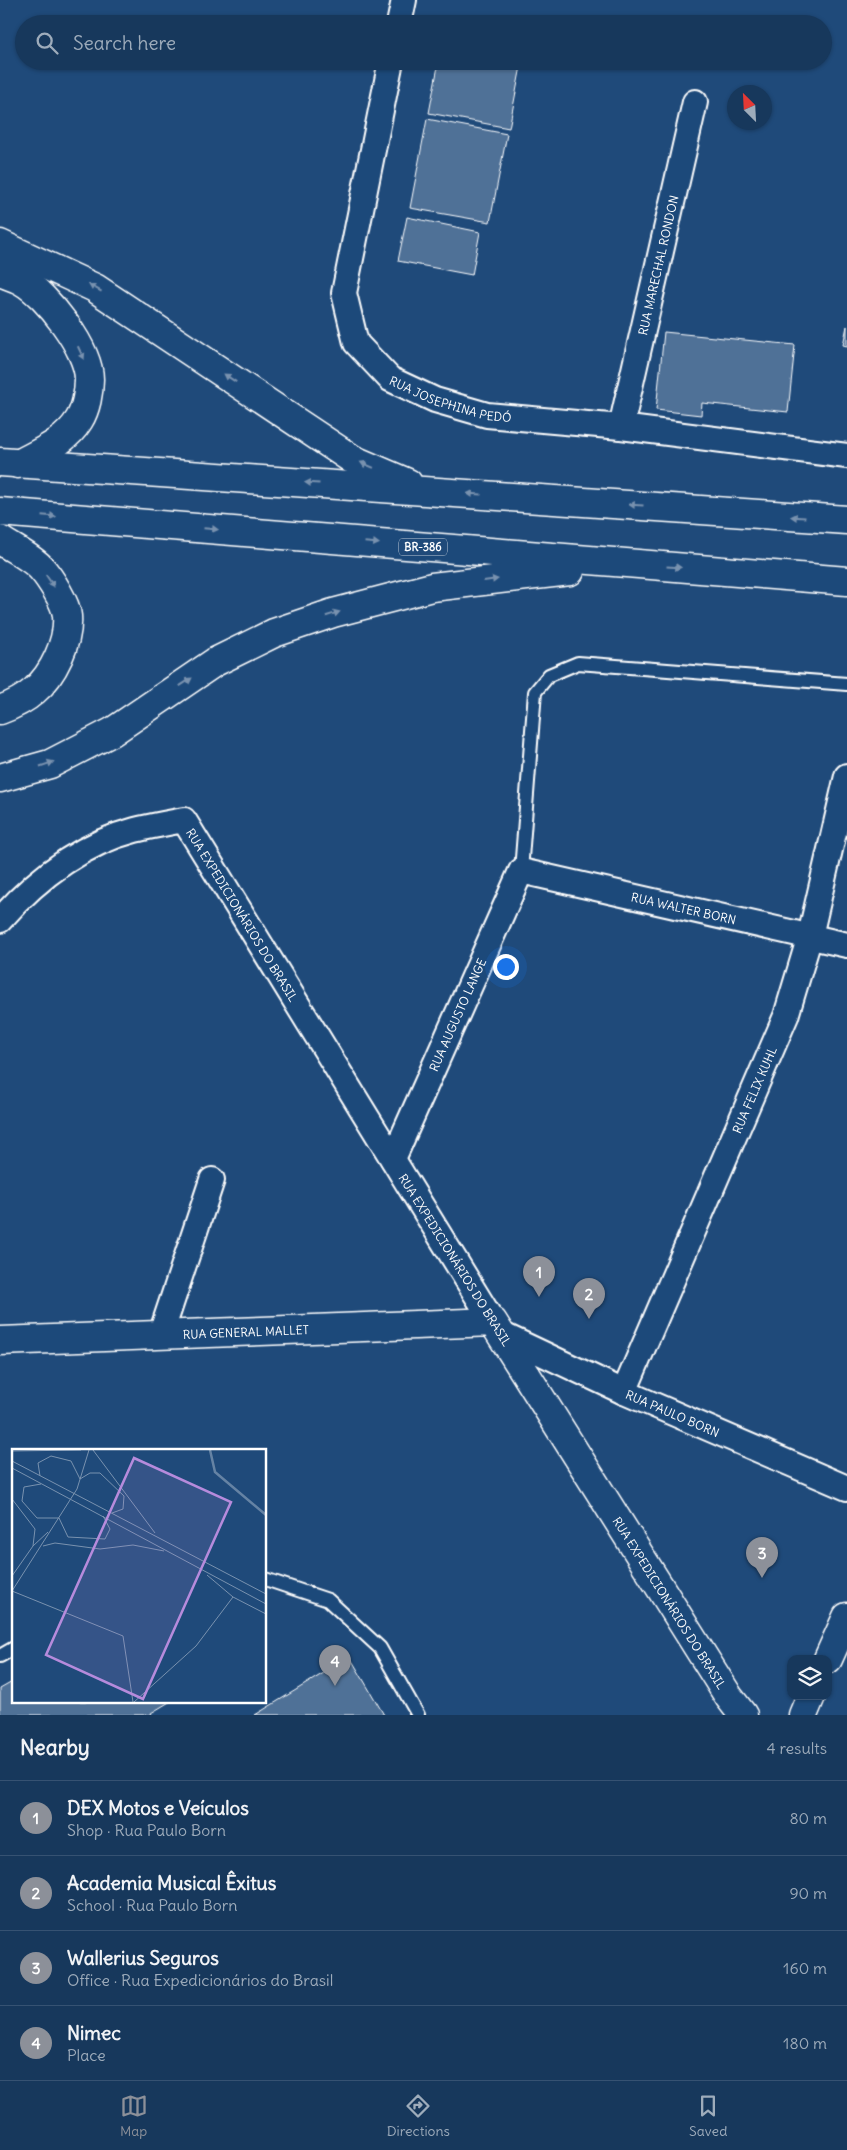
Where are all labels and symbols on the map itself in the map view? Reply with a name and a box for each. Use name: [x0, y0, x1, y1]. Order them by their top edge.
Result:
north arrow: [727, 85, 772, 130]
street label: RUA MARECHAL RONDON: [635, 194, 681, 337]
one-way arrow: [88, 284, 101, 293]
one-way arrow: [77, 346, 86, 361]
street label: RUA JOSEPHINA PEDÓ: [387, 372, 512, 425]
one-way arrow: [224, 373, 237, 383]
one-way arrow: [360, 461, 374, 469]
one-way arrow: [304, 479, 320, 487]
one-way arrow: [466, 490, 482, 498]
one-way arrow: [628, 501, 644, 509]
one-way arrow: [41, 512, 57, 520]
one-way arrow: [790, 512, 806, 520]
one-way arrow: [203, 526, 219, 534]
road number: BR-386: [399, 538, 447, 556]
one-way arrow: [365, 539, 381, 547]
one-way arrow: [666, 564, 682, 572]
one-way arrow: [46, 575, 55, 588]
one-way arrow: [483, 576, 499, 584]
one-way arrow: [325, 609, 340, 617]
one-way arrow: [179, 677, 193, 687]
one-way arrow: [39, 760, 54, 768]
street label: RUA EXPEDICIONÁRIOS DO BRASIL: [183, 825, 302, 1005]
street label: RUA WALTER BORN: [630, 889, 738, 927]
your location: [493, 954, 519, 980]
street label: RUA AUGUSTO LANGE: [425, 956, 489, 1074]
street label: RUA FELIX KUHL: [729, 1044, 780, 1136]
street label: RUA EXPEDICIONÁRIOS DO BRASIL: [396, 1171, 515, 1349]
pin: 1: [523, 1256, 555, 1297]
pin: 2: [573, 1278, 605, 1319]
street label: RUA GENERAL MALLET: [183, 1322, 309, 1341]
street label: RUA PAULO BORN: [624, 1386, 722, 1440]
inset map: [12, 1449, 266, 1702]
street label: RUA EXPEDICIONÁRIOS DO BRASIL: [610, 1514, 730, 1692]
pin: 3: [746, 1537, 778, 1578]
pin: 4: [319, 1645, 351, 1686]

